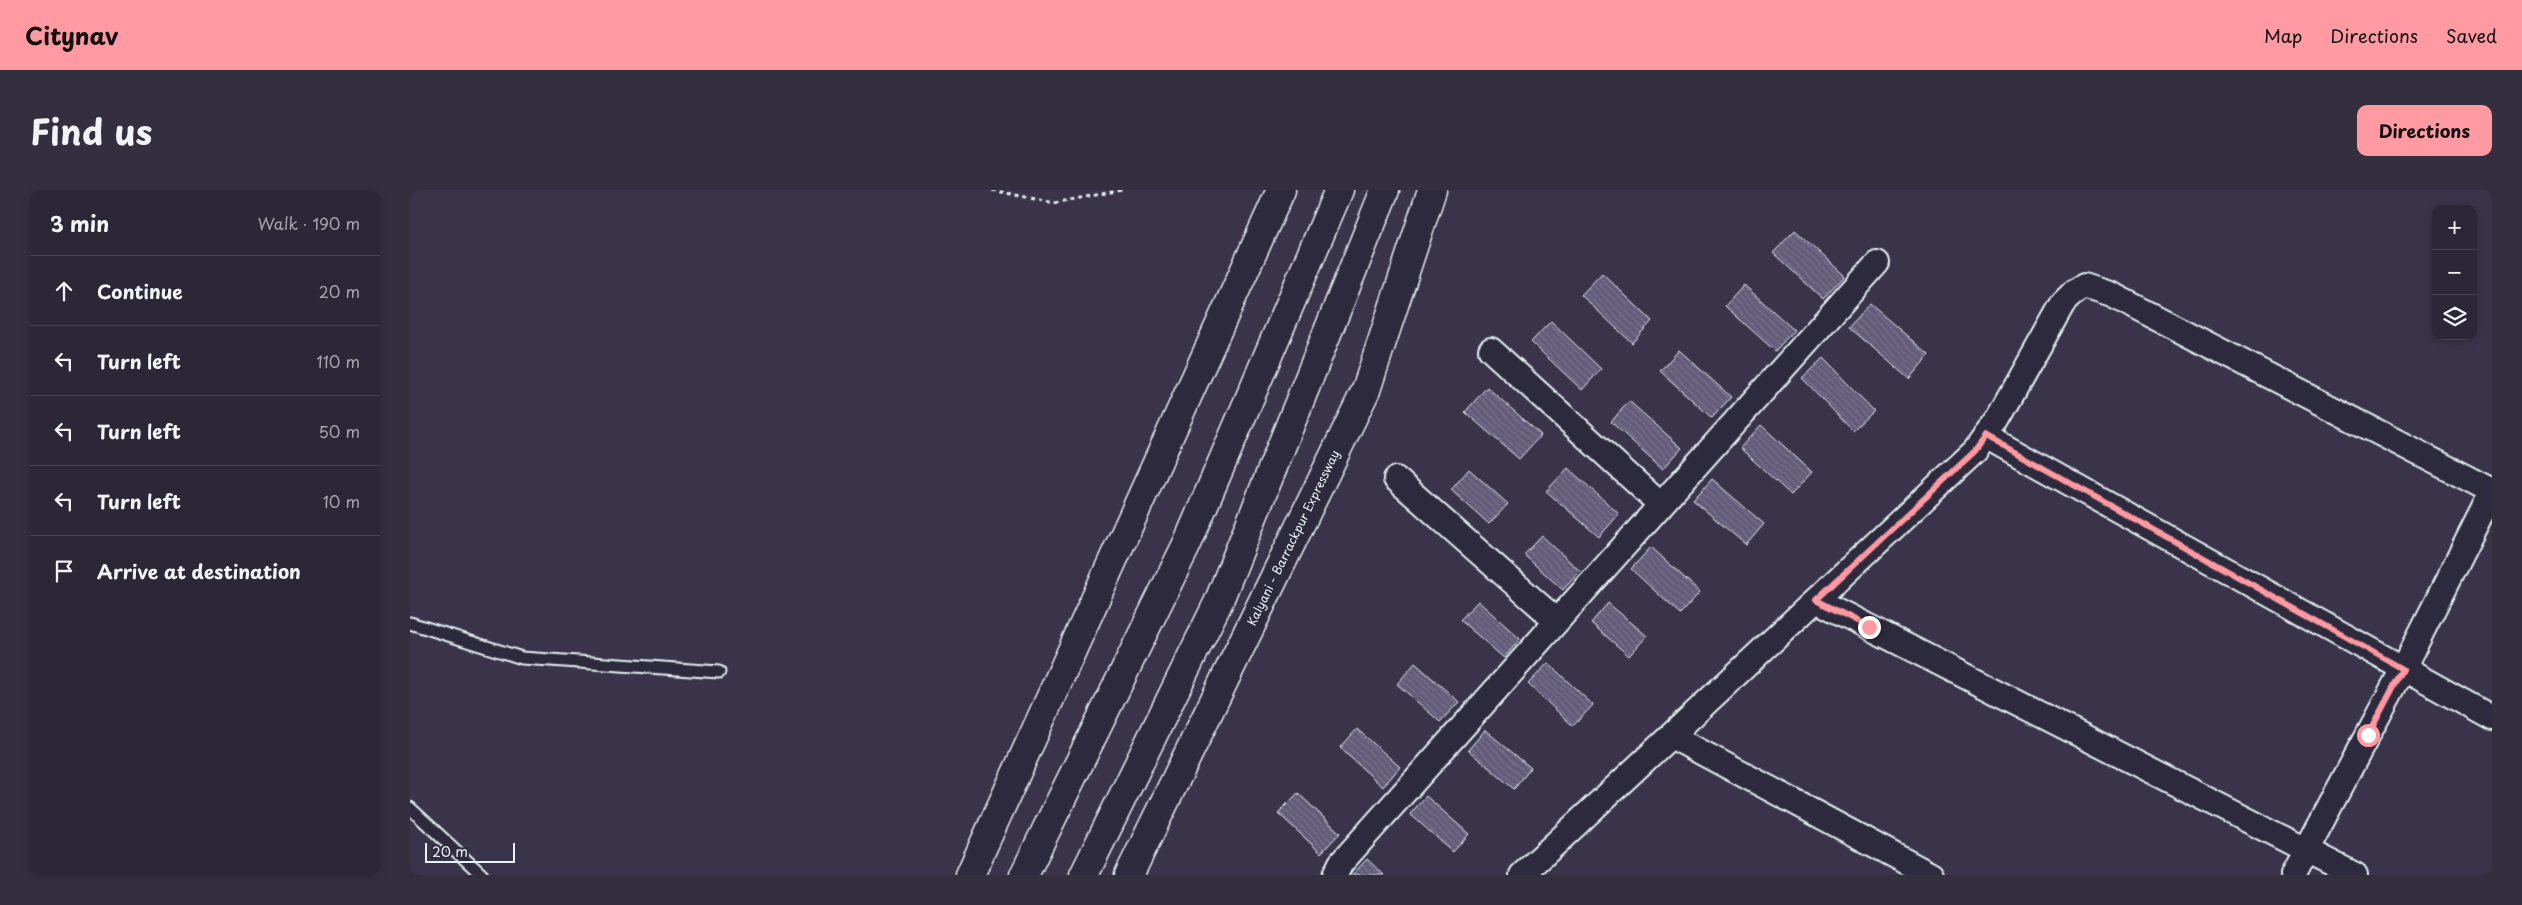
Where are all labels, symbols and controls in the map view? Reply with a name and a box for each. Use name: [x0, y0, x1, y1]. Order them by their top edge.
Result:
text: Citynav: [25, 17, 118, 53]
text: Map: [2264, 22, 2302, 49]
text: Directions: [2330, 22, 2418, 49]
text: Saved: [2446, 22, 2497, 49]
text: Find us: [30, 104, 152, 157]
button: Directions: [2357, 105, 2492, 156]
map controls: [2432, 205, 2477, 340]
button: +: [2432, 205, 2477, 250]
text: 3 min: [50, 207, 109, 239]
text: Walk · 190 m: [258, 211, 360, 235]
button: −: [2432, 250, 2477, 295]
icon: ahead: [50, 277, 78, 305]
text: Continue: [97, 277, 183, 305]
text: 20 m: [319, 279, 360, 303]
button: layers: [2432, 295, 2477, 340]
icon: left: [50, 347, 78, 375]
text: Turn left: [97, 347, 181, 375]
text: 110 m: [317, 349, 360, 373]
icon: left: [50, 417, 78, 445]
text: Turn left: [97, 417, 181, 445]
text: 50 m: [319, 419, 360, 443]
street label: Kalyani - Barrackpur Expressway: [1242, 447, 1343, 628]
icon: left: [50, 487, 78, 515]
text: Turn left: [97, 487, 181, 515]
text: 10 m: [323, 489, 360, 513]
icon: arrive: [50, 557, 78, 585]
text: Arrive at destination: [97, 557, 301, 585]
route end: [1858, 616, 1881, 639]
route start: [2357, 724, 2380, 747]
scale bar: [425, 840, 515, 863]
text: 20 m: [432, 841, 468, 862]

